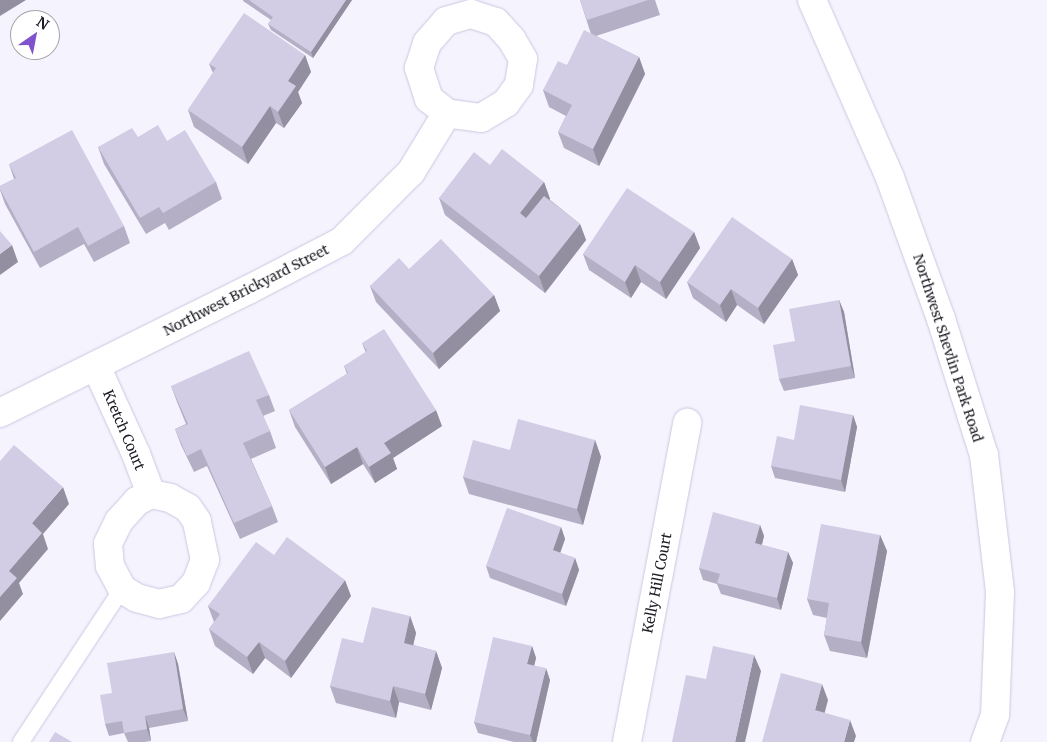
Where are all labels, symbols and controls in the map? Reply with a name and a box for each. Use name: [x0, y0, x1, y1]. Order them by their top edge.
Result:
north arrow: [10, 10, 60, 60]
text: N: [33, 13, 52, 34]
street label: Northwest Brickyard Street: [160, 241, 332, 339]
street label: Northwest Shevlin Park Road: [910, 252, 986, 444]
street label: Kretch Court: [100, 387, 148, 473]
street label: Kelly Hill Court: [639, 531, 675, 635]

